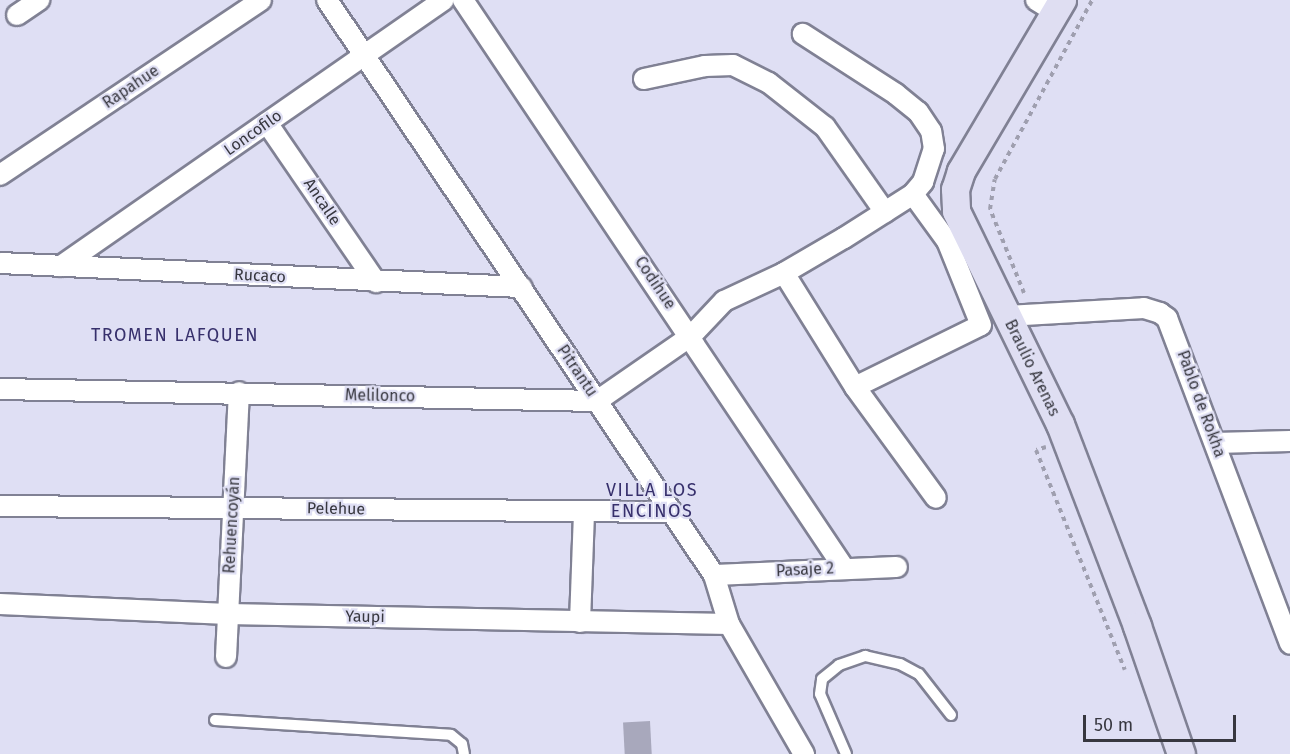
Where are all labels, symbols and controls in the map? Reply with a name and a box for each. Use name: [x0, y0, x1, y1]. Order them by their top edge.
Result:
street label: Rapahue: [99, 61, 163, 113]
street label: Loncofilo: [220, 106, 286, 160]
street label: Ancalle: [299, 175, 345, 229]
street label: Codihue: [630, 253, 680, 313]
street label: Rucaco: [234, 265, 286, 287]
street label: Braulio Arenas: [1000, 317, 1064, 419]
district label: TROMEN LAFQUEN: [91, 324, 259, 346]
street label: Pitrantu: [553, 341, 601, 401]
street label: Pablo de Rokha: [1173, 348, 1229, 460]
street label: Melilonco: [345, 386, 415, 406]
street label: Rehuencoyán: [220, 476, 244, 574]
district label: VILLA LOS ENCINOS: [606, 480, 698, 522]
street label: Pelehue: [307, 499, 365, 519]
street label: Pasaje 2: [775, 559, 835, 581]
street label: Yaupi: [345, 607, 385, 627]
scale bar: [1086, 703, 1239, 741]
text: 50 m: [1094, 714, 1133, 736]

